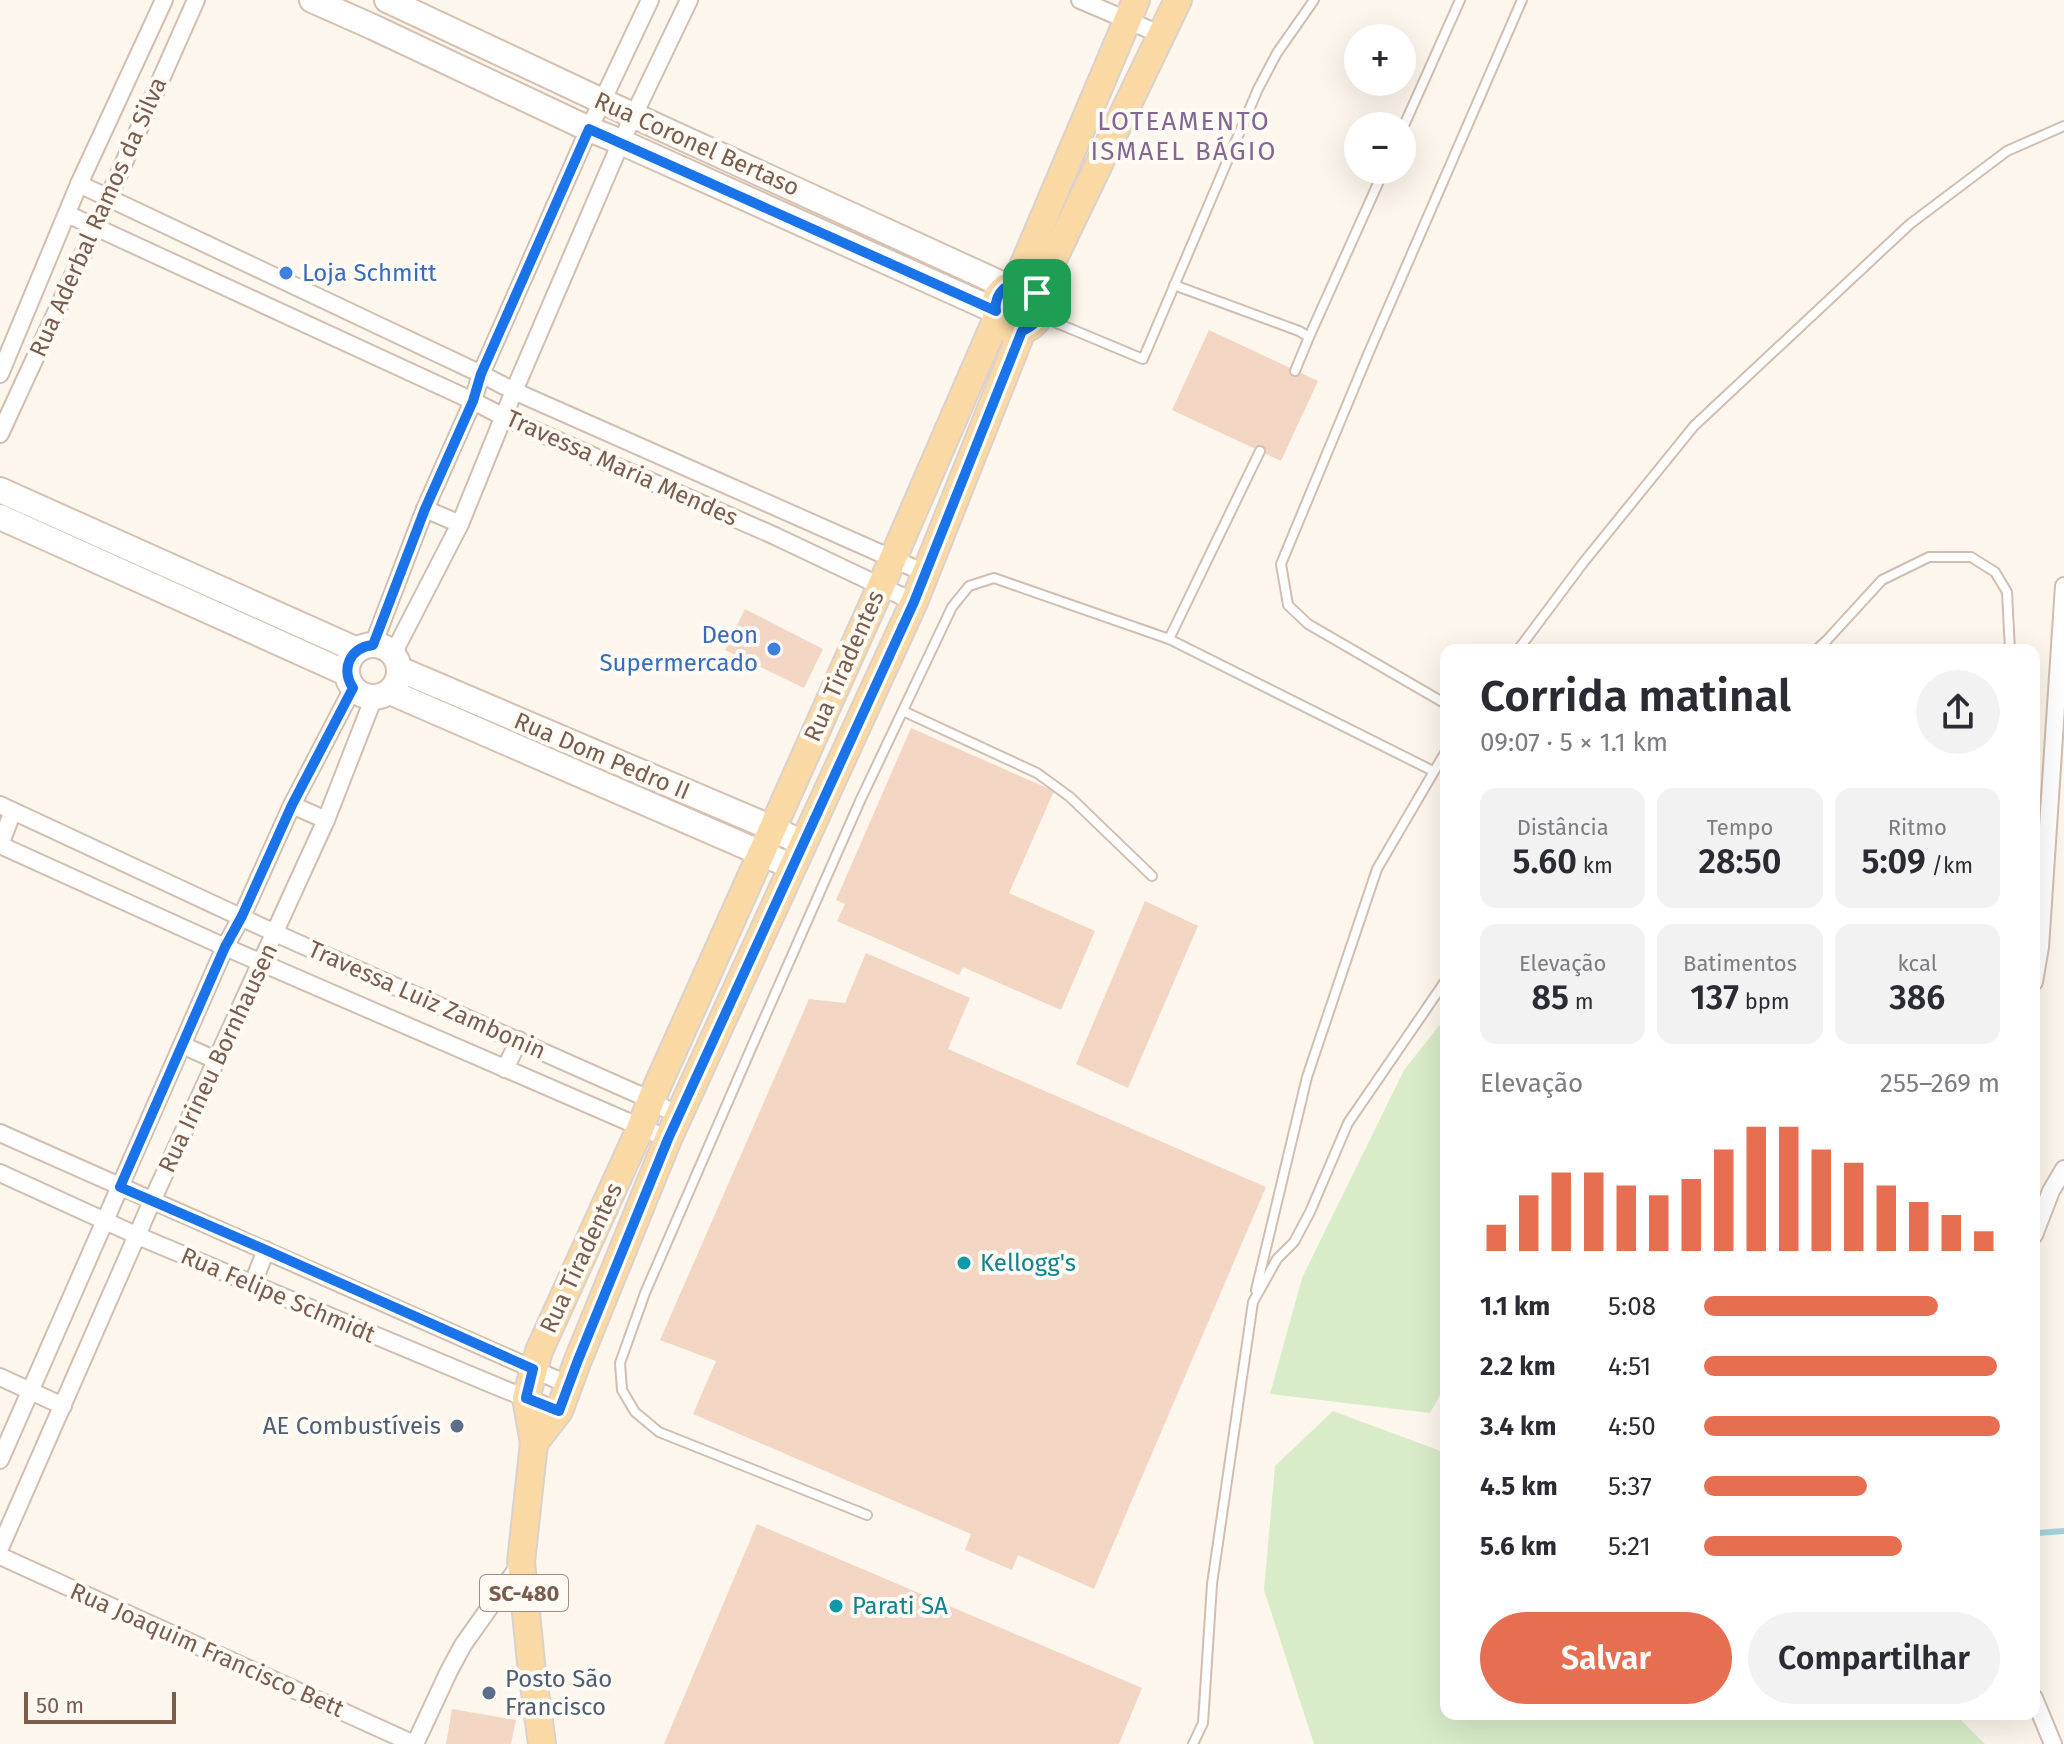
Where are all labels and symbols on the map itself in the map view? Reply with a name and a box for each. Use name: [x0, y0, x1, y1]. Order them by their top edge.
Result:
street label: Rua Aderbal Ramos da Silva: [24, 73, 172, 361]
street label: Rua Coronel Bertaso: [590, 86, 804, 202]
district label: LOTEAMENTO ISMAEL BÁGIO: [1091, 106, 1277, 167]
place label: Loja Schmitt: [302, 259, 437, 287]
pin: [1003, 259, 1071, 327]
marker: Loja Schmitt: [277, 264, 295, 282]
street label: Travessa Maria Mendes: [502, 404, 742, 532]
street label: Rua Tiradentes: [798, 586, 890, 746]
place label: Deon Supermercado: [600, 621, 758, 677]
marker: Deon Supermercado: [765, 640, 783, 658]
street label: Rua Dom Pedro II: [510, 706, 694, 806]
street label: Travessa Luiz Zambonin: [304, 935, 550, 1065]
street label: Rua Irineu Bornhausen: [153, 939, 283, 1177]
street label: Rua Tiradentes: [534, 1178, 628, 1338]
street label: Rua Felipe Schmidt: [177, 1241, 380, 1349]
place label: Kellogg's: [980, 1249, 1076, 1277]
marker: Kellogg's: [955, 1254, 973, 1272]
place label: AE Combustíveis: [263, 1412, 441, 1440]
marker: AE Combustíveis: [448, 1417, 466, 1435]
road number: SC-480: [480, 1575, 568, 1611]
street label: Rua Joaquim Francisco Bett: [66, 1577, 348, 1723]
place label: Parati SA: [852, 1592, 948, 1620]
marker: Parati SA: [827, 1597, 845, 1615]
place label: Posto São Francisco: [505, 1665, 612, 1721]
marker: Posto São Francisco: [480, 1684, 498, 1702]
scale bar: [24, 1688, 176, 1724]

